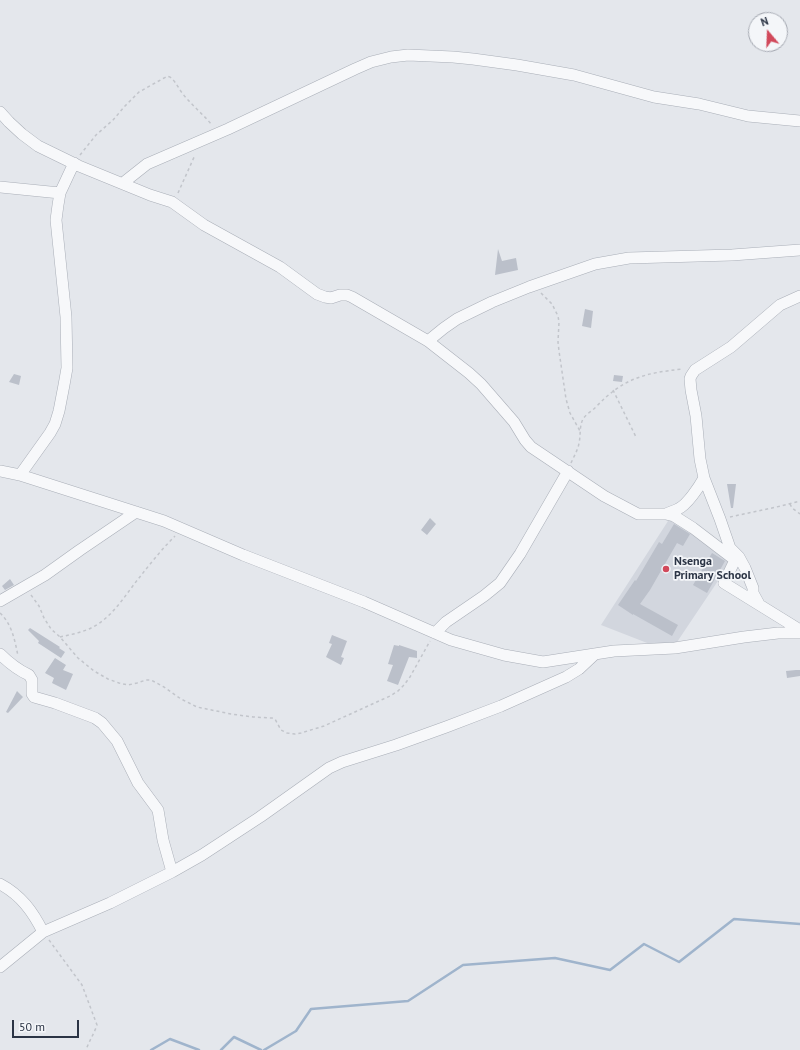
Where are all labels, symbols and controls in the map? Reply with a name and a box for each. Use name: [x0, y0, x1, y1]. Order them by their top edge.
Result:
north arrow: [748, 12, 788, 52]
text: N: [759, 14, 770, 29]
place label: Nsenga Primary School: [674, 555, 751, 583]
marker: Nsenga Primary School: [661, 564, 671, 574]
scale bar: [14, 1012, 81, 1038]
text: 50 m: [19, 1019, 45, 1034]

